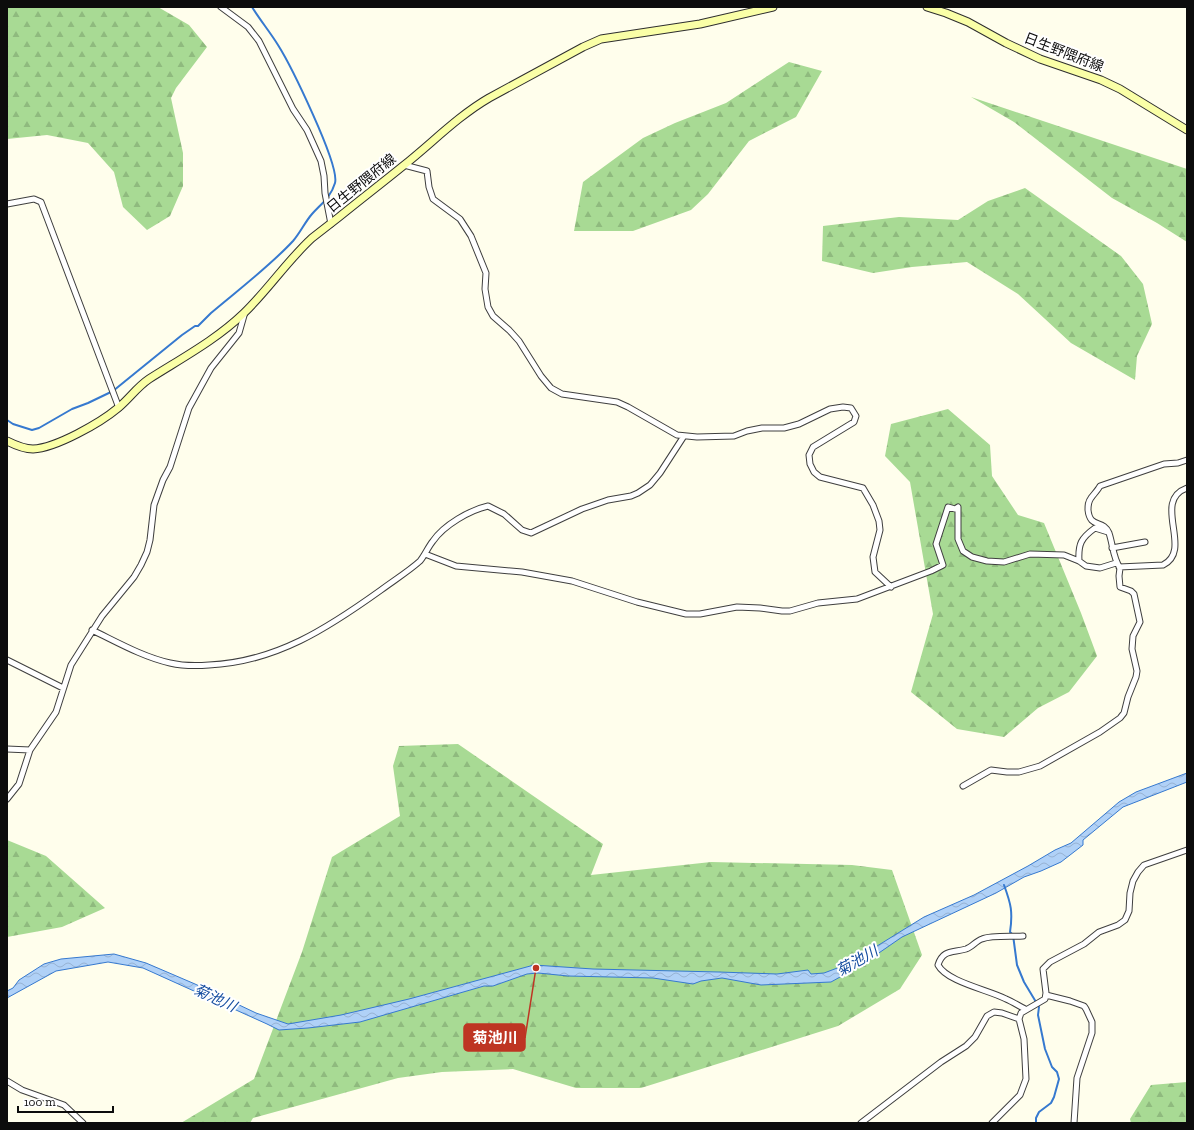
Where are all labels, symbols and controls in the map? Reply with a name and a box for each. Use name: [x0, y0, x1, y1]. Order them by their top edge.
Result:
street label: 日生野隈府線: [1022, 29, 1106, 75]
street label: 日生野隈府線: [323, 150, 399, 216]
water label: 菊池川: [833, 941, 883, 980]
water label: 菊池川: [191, 980, 241, 1017]
callout: 菊池川: [464, 1024, 525, 1051]
text: 菊池川: [472, 1029, 518, 1047]
scale bar: [18, 1088, 113, 1114]
text: 100 m: [24, 1095, 56, 1109]

